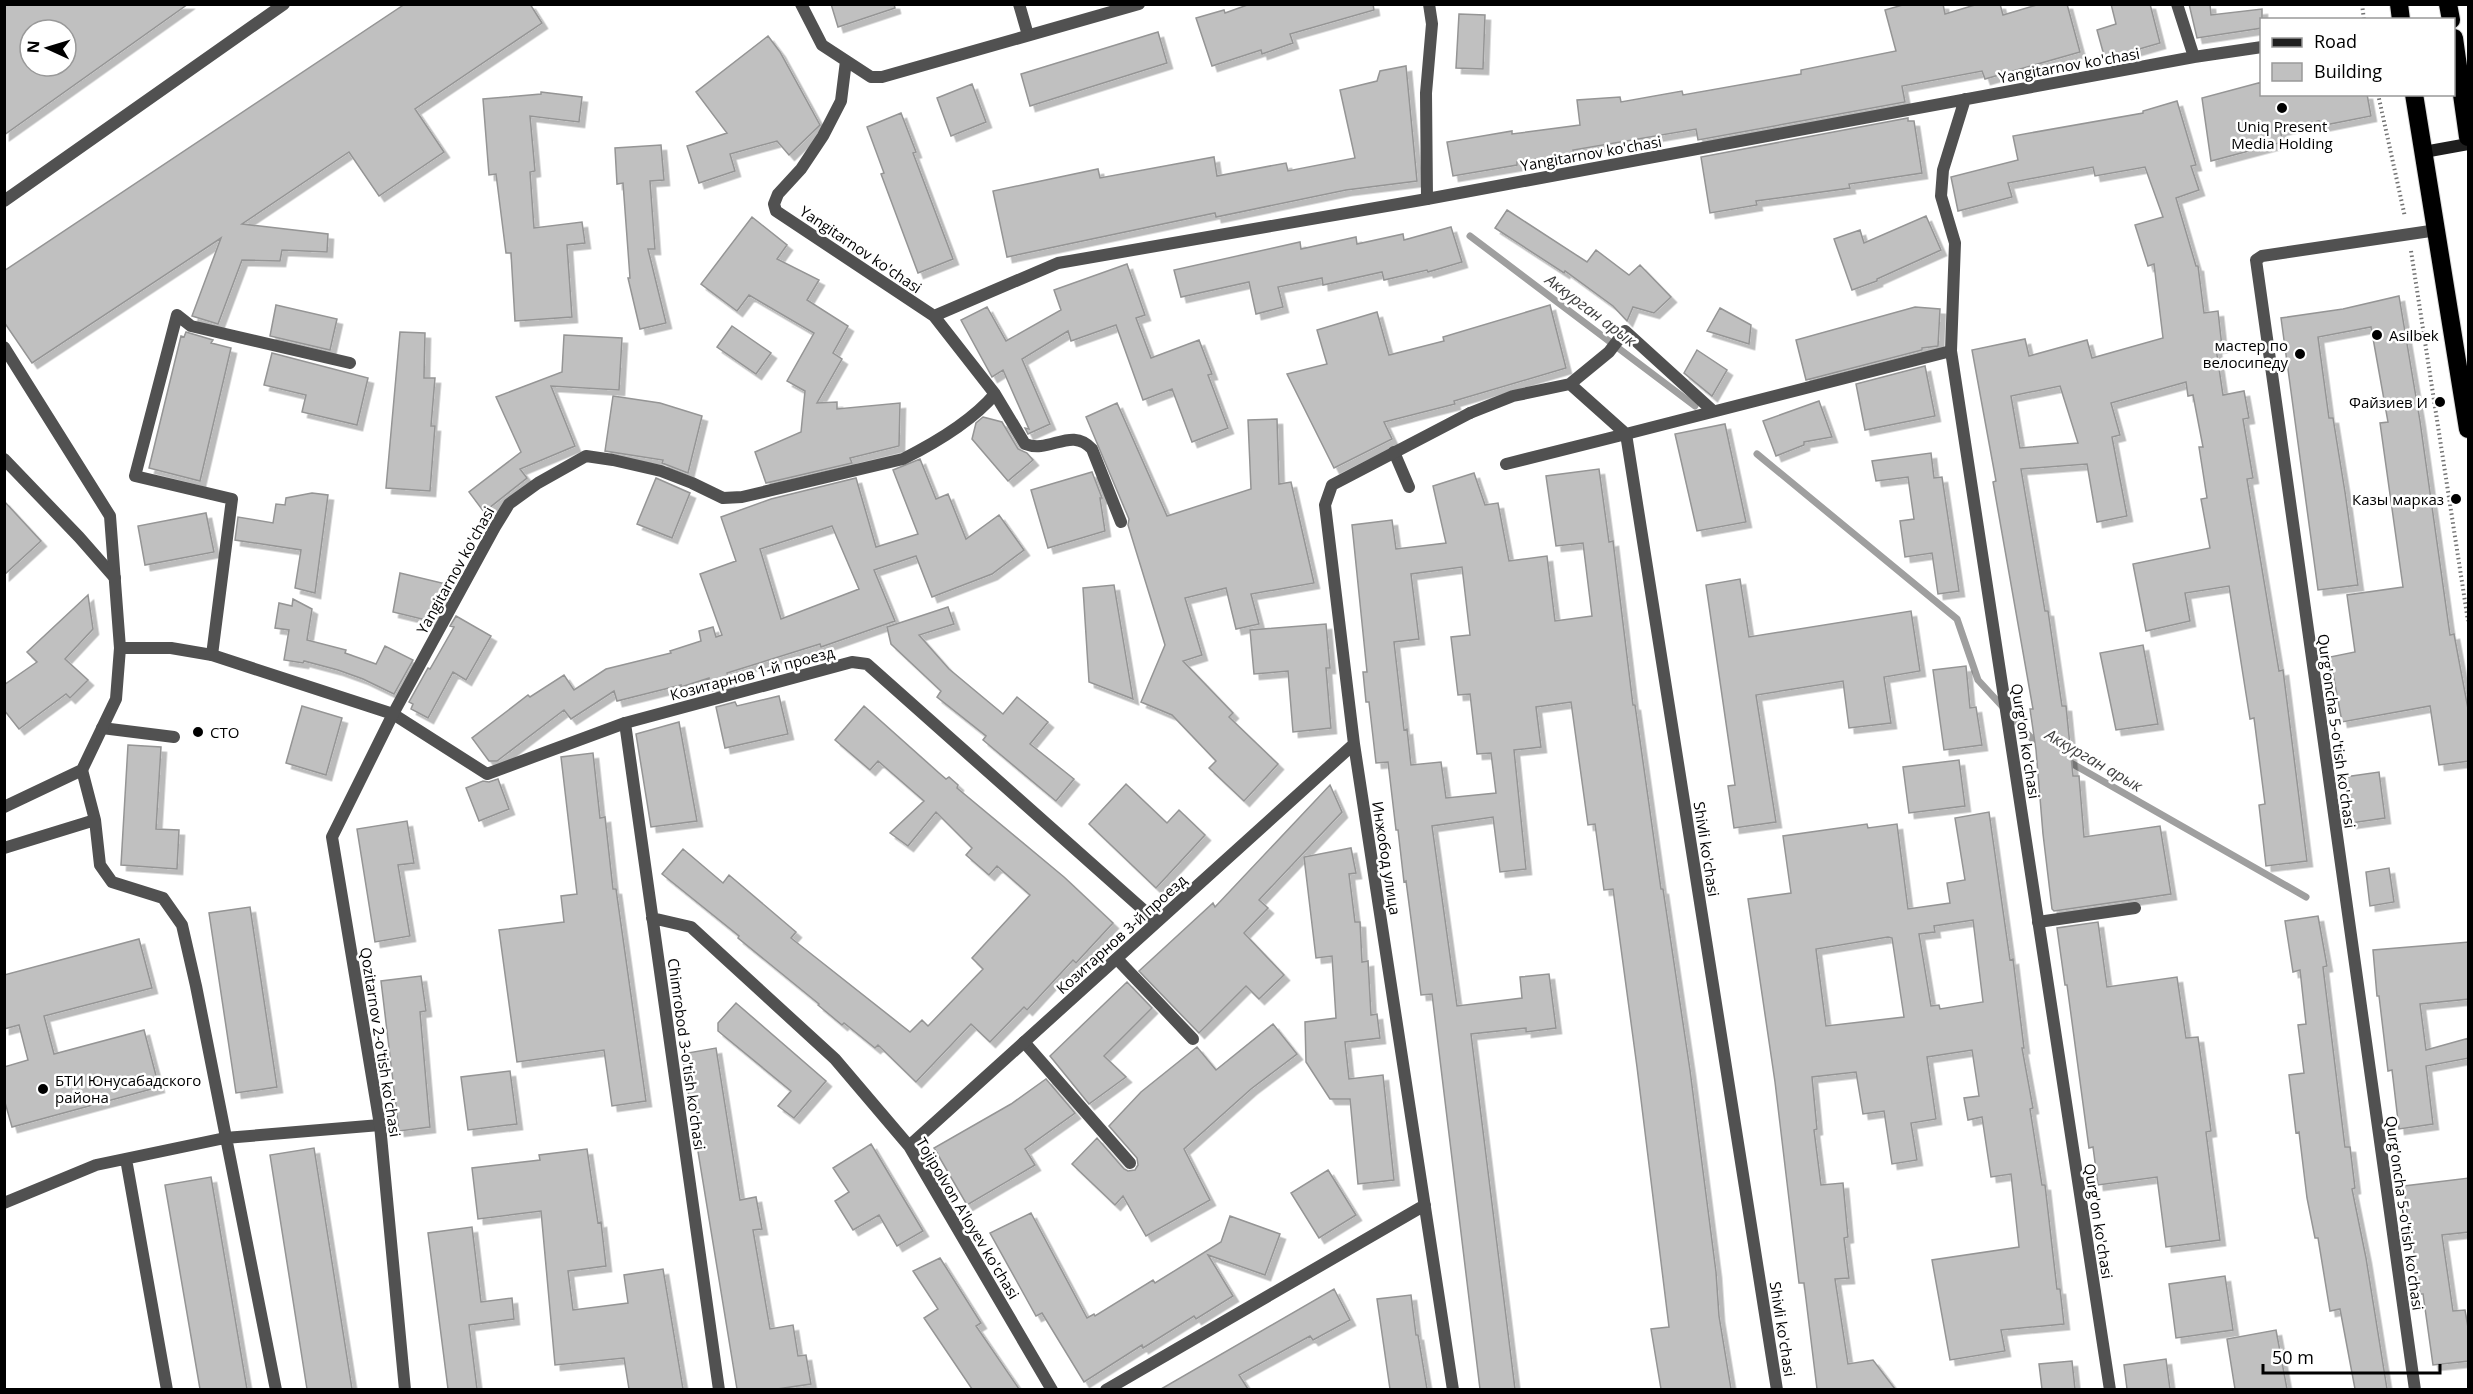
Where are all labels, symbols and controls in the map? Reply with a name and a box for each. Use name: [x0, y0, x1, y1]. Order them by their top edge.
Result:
north arrow: [18, 18, 78, 78]
legend: [2260, 18, 2455, 96]
text: Road: [2314, 29, 2357, 53]
text: N: [22, 40, 44, 54]
street label: Yangitarnov ko'chasi: [1997, 43, 2141, 87]
text: Building: [2314, 59, 2382, 83]
marker: Uniq Present Media Holding: [2275, 101, 2289, 115]
place label: Uniq Present Media Holding: [2231, 116, 2333, 153]
street label: Yangitarnov ko'chasi: [1519, 131, 1663, 175]
street label: Yangitarnov ko'chasi: [796, 201, 926, 297]
water label: Аккурган арык: [1540, 268, 1642, 352]
place label: Asilbek: [2389, 325, 2439, 345]
marker: Asilbek: [2370, 328, 2384, 342]
place label: мастер по велосипеду: [2203, 335, 2288, 372]
marker: мастер по велосипеду: [2293, 347, 2307, 361]
place label: Файзиев И: [2349, 392, 2428, 412]
marker: Файзиев И: [2433, 395, 2447, 409]
place label: Казы марказ: [2352, 489, 2444, 509]
marker: Казы марказ: [2449, 492, 2463, 506]
street label: Yangitarnov ko'chasi: [412, 503, 498, 637]
street label: Qurg'oncha 5-o'tish ko'chasi: [2313, 632, 2361, 830]
street label: Козитарнов 1-й проезд: [668, 641, 837, 705]
street label: Qurg'on ko'chasi: [2007, 682, 2045, 800]
place label: СТО: [210, 722, 239, 742]
water label: Аккурган арык: [2041, 723, 2148, 797]
marker: СТО: [191, 725, 205, 739]
street label: Инжобод улица: [1368, 800, 1406, 916]
street label: Shivli ko'chasi: [1690, 800, 1724, 898]
street label: Козитарнов 3-й проезд: [1051, 870, 1191, 998]
street label: Qozitarnov 2-o'tish ko'chasi: [356, 946, 406, 1138]
street label: Chimrobod 3-o'tish ko'chasi: [664, 957, 710, 1151]
place label: БТИ Юнусабадского района: [55, 1070, 201, 1107]
marker: БТИ Юнусабадского района: [36, 1082, 50, 1096]
street label: Qurg'oncha 5-o'tish ko'chasi: [2381, 1114, 2429, 1312]
street label: Tojipolvon A'loyev ko'chasi: [912, 1133, 1024, 1303]
street label: Qurg'on ko'chasi: [2080, 1162, 2118, 1280]
street label: Shivli ko'chasi: [1766, 1280, 1800, 1378]
scale bar: [2263, 1337, 2440, 1375]
text: 50 m: [2272, 1345, 2314, 1369]

